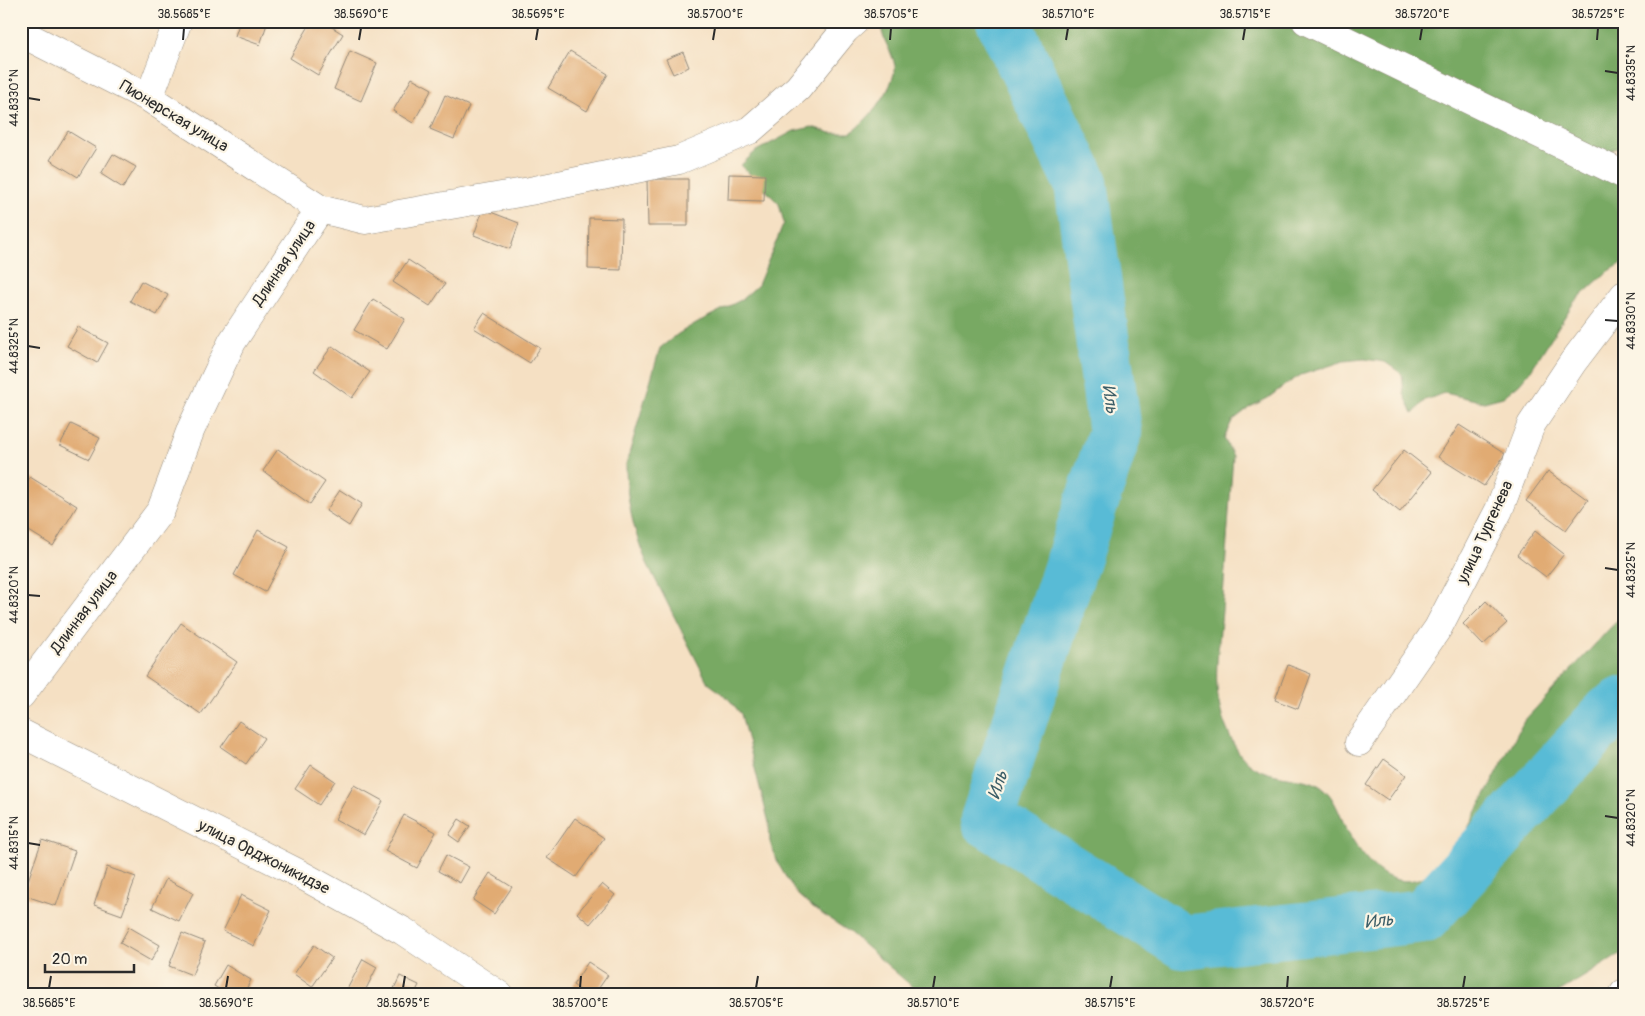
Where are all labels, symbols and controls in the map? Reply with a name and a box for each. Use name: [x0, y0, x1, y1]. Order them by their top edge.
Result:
text: 38.5685°E: [158, 7, 210, 22]
text: 38.5690°E: [334, 7, 388, 22]
text: 38.5695°E: [511, 7, 565, 22]
text: 38.5700°E: [687, 7, 743, 22]
text: 38.5705°E: [864, 7, 918, 22]
text: 38.5710°E: [1042, 7, 1094, 22]
text: 38.5715°E: [1220, 7, 1270, 22]
text: 38.5720°E: [1395, 7, 1449, 22]
text: 38.5725°E: [1572, 7, 1624, 22]
text: 44.8335°N: [1624, 45, 1639, 101]
text: 44.8330°N: [7, 69, 22, 127]
street label: Пионерская улица: [116, 76, 232, 156]
street label: Длинная улица: [247, 216, 320, 311]
text: 44.8330°N: [1624, 292, 1639, 350]
text: 44.8325°N: [7, 318, 22, 374]
water label: Иль: [1097, 383, 1123, 415]
street label: улица Тургенева: [1452, 477, 1518, 587]
text: 44.8325°N: [1624, 542, 1639, 598]
text: 44.8320°N: [7, 566, 22, 624]
street label: Длинная улица: [46, 566, 122, 659]
water label: Иль: [983, 767, 1014, 802]
text: 44.8320°N: [1624, 789, 1639, 847]
street label: улица Орджоникидзе: [194, 815, 333, 899]
text: 44.8315°N: [7, 816, 22, 870]
water label: Иль: [1364, 908, 1395, 934]
scale bar: [45, 941, 134, 973]
text: 20 m: [52, 950, 87, 969]
text: 38.5685°E: [23, 996, 75, 1011]
text: 38.5690°E: [199, 996, 253, 1011]
text: 38.5695°E: [376, 996, 430, 1011]
text: 38.5700°E: [552, 996, 608, 1011]
text: 38.5705°E: [729, 996, 783, 1011]
text: 38.5710°E: [907, 996, 959, 1011]
text: 38.5715°E: [1085, 996, 1135, 1011]
text: 38.5720°E: [1260, 996, 1314, 1011]
text: 38.5725°E: [1437, 996, 1489, 1011]

